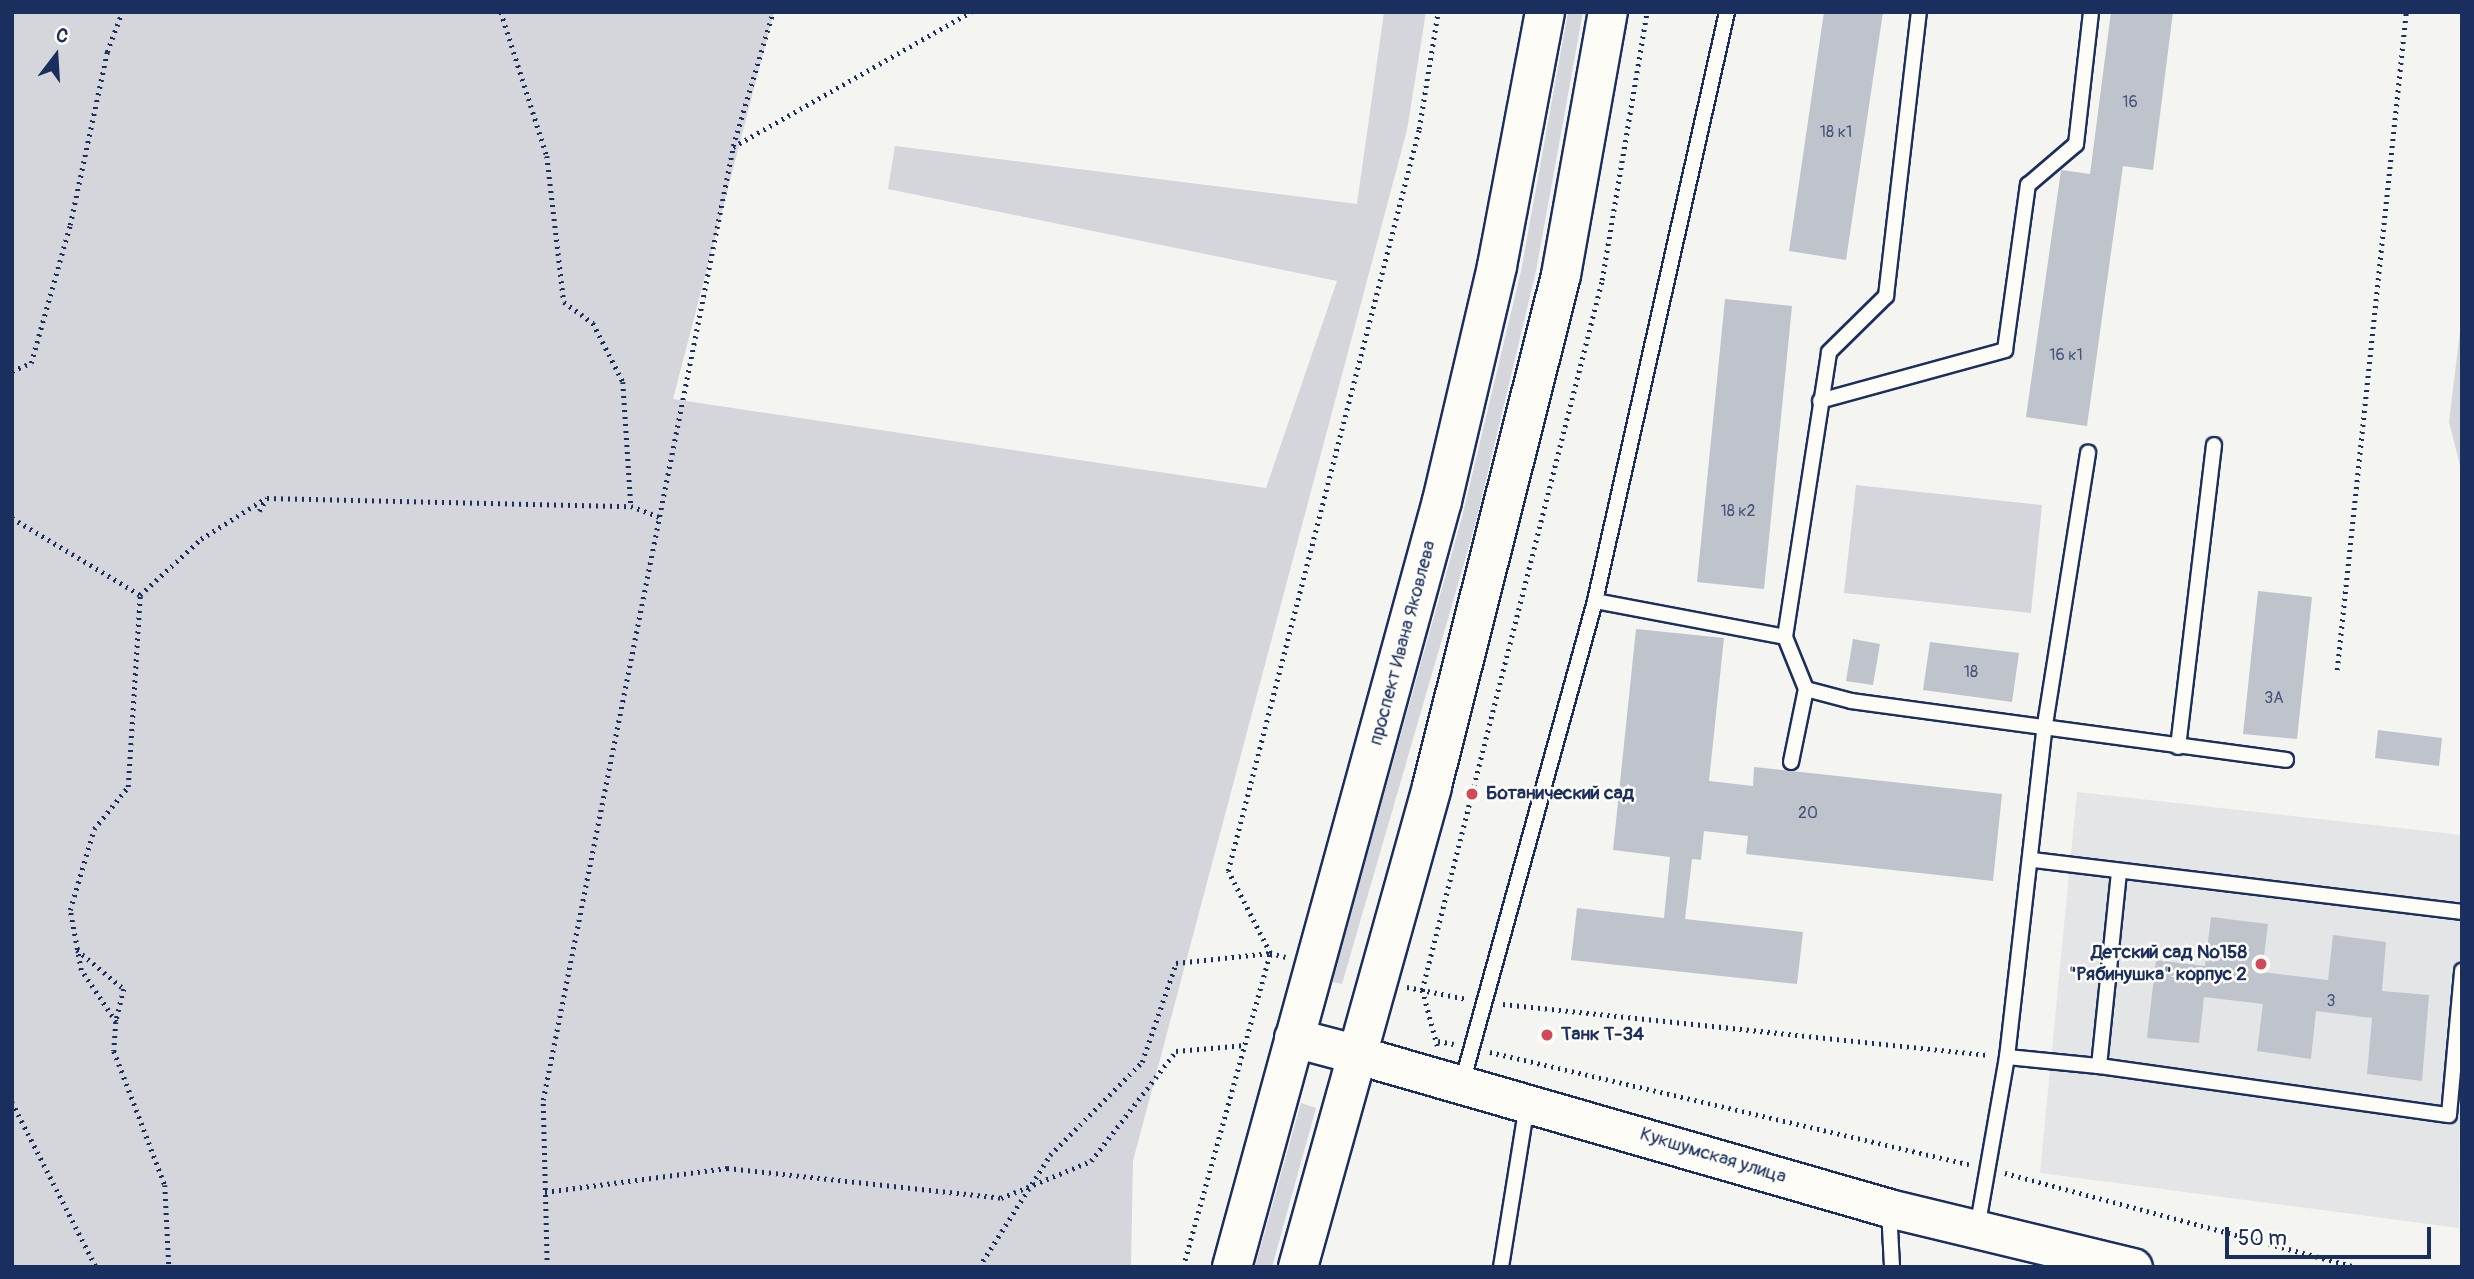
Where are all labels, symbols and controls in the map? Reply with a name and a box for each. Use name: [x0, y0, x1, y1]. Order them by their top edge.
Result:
north arrow: [21, 21, 91, 91]
text: С: [53, 23, 71, 49]
house number: 16: [2122, 92, 2138, 112]
house number: 18 к1: [1820, 122, 1852, 142]
house number: 16 к1: [2049, 345, 2083, 365]
house number: 18 к2: [1721, 501, 1755, 521]
street label: проспект Ивана Яковлева: [1365, 538, 1441, 748]
house number: 18: [1964, 662, 1978, 682]
house number: 3А: [2264, 688, 2284, 708]
place label: Ботанический сад: [1486, 783, 1634, 805]
marker: Ботанический сад: [1464, 786, 1480, 802]
house number: 20: [1798, 803, 1818, 823]
place label: Детский сад №158 "Рябинушка" корпус 2: [2069, 942, 2247, 986]
marker: Детский сад №158 "Рябинушка" корпус 2: [2253, 956, 2269, 972]
house number: 3: [2327, 991, 2335, 1011]
place label: Танк Т-34: [1561, 1024, 1644, 1046]
marker: Танк Т-34: [1539, 1027, 1555, 1043]
street label: Кукшумская улица: [1637, 1123, 1789, 1189]
scale bar: [2229, 1212, 2436, 1256]
text: 50 m: [2238, 1225, 2287, 1252]

